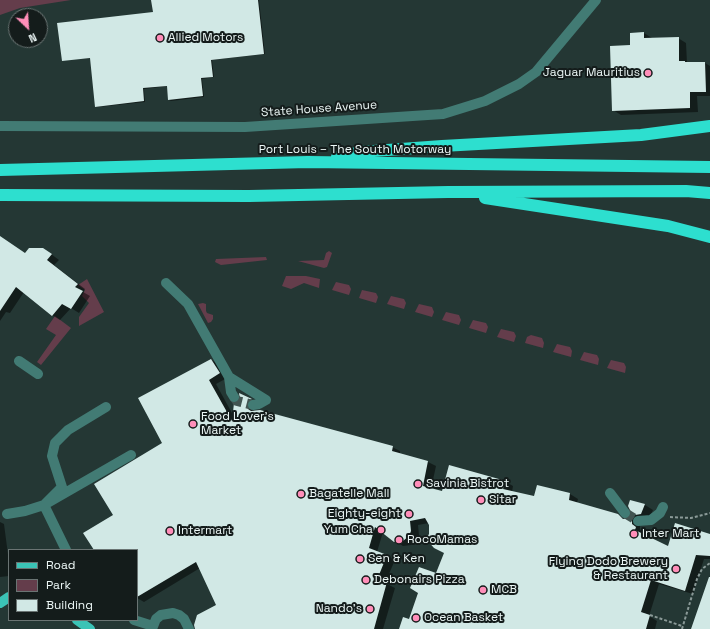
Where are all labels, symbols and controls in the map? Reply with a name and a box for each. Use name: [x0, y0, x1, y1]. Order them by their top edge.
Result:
north arrow: [8, 8, 48, 48]
text: N: [26, 30, 39, 46]
place label: Allied Motors: [168, 31, 243, 45]
marker: Allied Motors: [155, 33, 165, 43]
place label: Jaguar Mauritius: [543, 66, 640, 80]
marker: Jaguar Mauritius: [643, 68, 653, 78]
street label: State House Avenue: [260, 98, 378, 120]
street label: Port Louis – The South Motorway: [259, 143, 451, 157]
place label: Food Lover's Market: [201, 410, 274, 438]
marker: Food Lover's Market: [188, 419, 198, 429]
place label: Savinia Bistrot: [426, 477, 509, 491]
marker: Savinia Bistrot: [413, 479, 423, 489]
place label: Bagatelle Mall: [309, 487, 390, 501]
marker: Bagatelle Mall: [296, 489, 306, 499]
place label: Sitar: [489, 493, 516, 507]
marker: Sitar: [476, 495, 486, 505]
place label: Eighty-eight: [328, 507, 401, 521]
marker: Eighty-eight: [404, 509, 414, 519]
place label: Yum Cha: [324, 523, 373, 537]
place label: Intermart: [178, 524, 232, 538]
marker: Yum Cha: [376, 525, 386, 535]
marker: Intermart: [165, 526, 175, 536]
place label: Inter Mart: [642, 527, 699, 541]
marker: Inter Mart: [629, 529, 639, 539]
place label: RocoMamas: [407, 533, 477, 547]
marker: RocoMamas: [394, 535, 404, 545]
legend: [8, 549, 138, 621]
place label: Sen & Ken: [368, 552, 425, 566]
marker: Sen & Ken: [355, 554, 365, 564]
place label: Flying Dodo Brewery & Restaurant: [549, 555, 668, 583]
text: Road: [46, 557, 75, 573]
marker: Flying Dodo Brewery & Restaurant: [671, 564, 681, 574]
place label: Debonairs Pizza: [374, 573, 465, 587]
marker: Debonairs Pizza: [361, 575, 371, 585]
text: Park: [46, 577, 71, 593]
place label: MCB: [491, 583, 517, 597]
marker: MCB: [478, 585, 488, 595]
text: Building: [46, 597, 93, 613]
place label: Nando's: [316, 602, 362, 616]
marker: Nando's: [365, 604, 375, 614]
place label: Ocean Basket: [424, 611, 503, 625]
marker: Ocean Basket: [411, 613, 421, 623]

